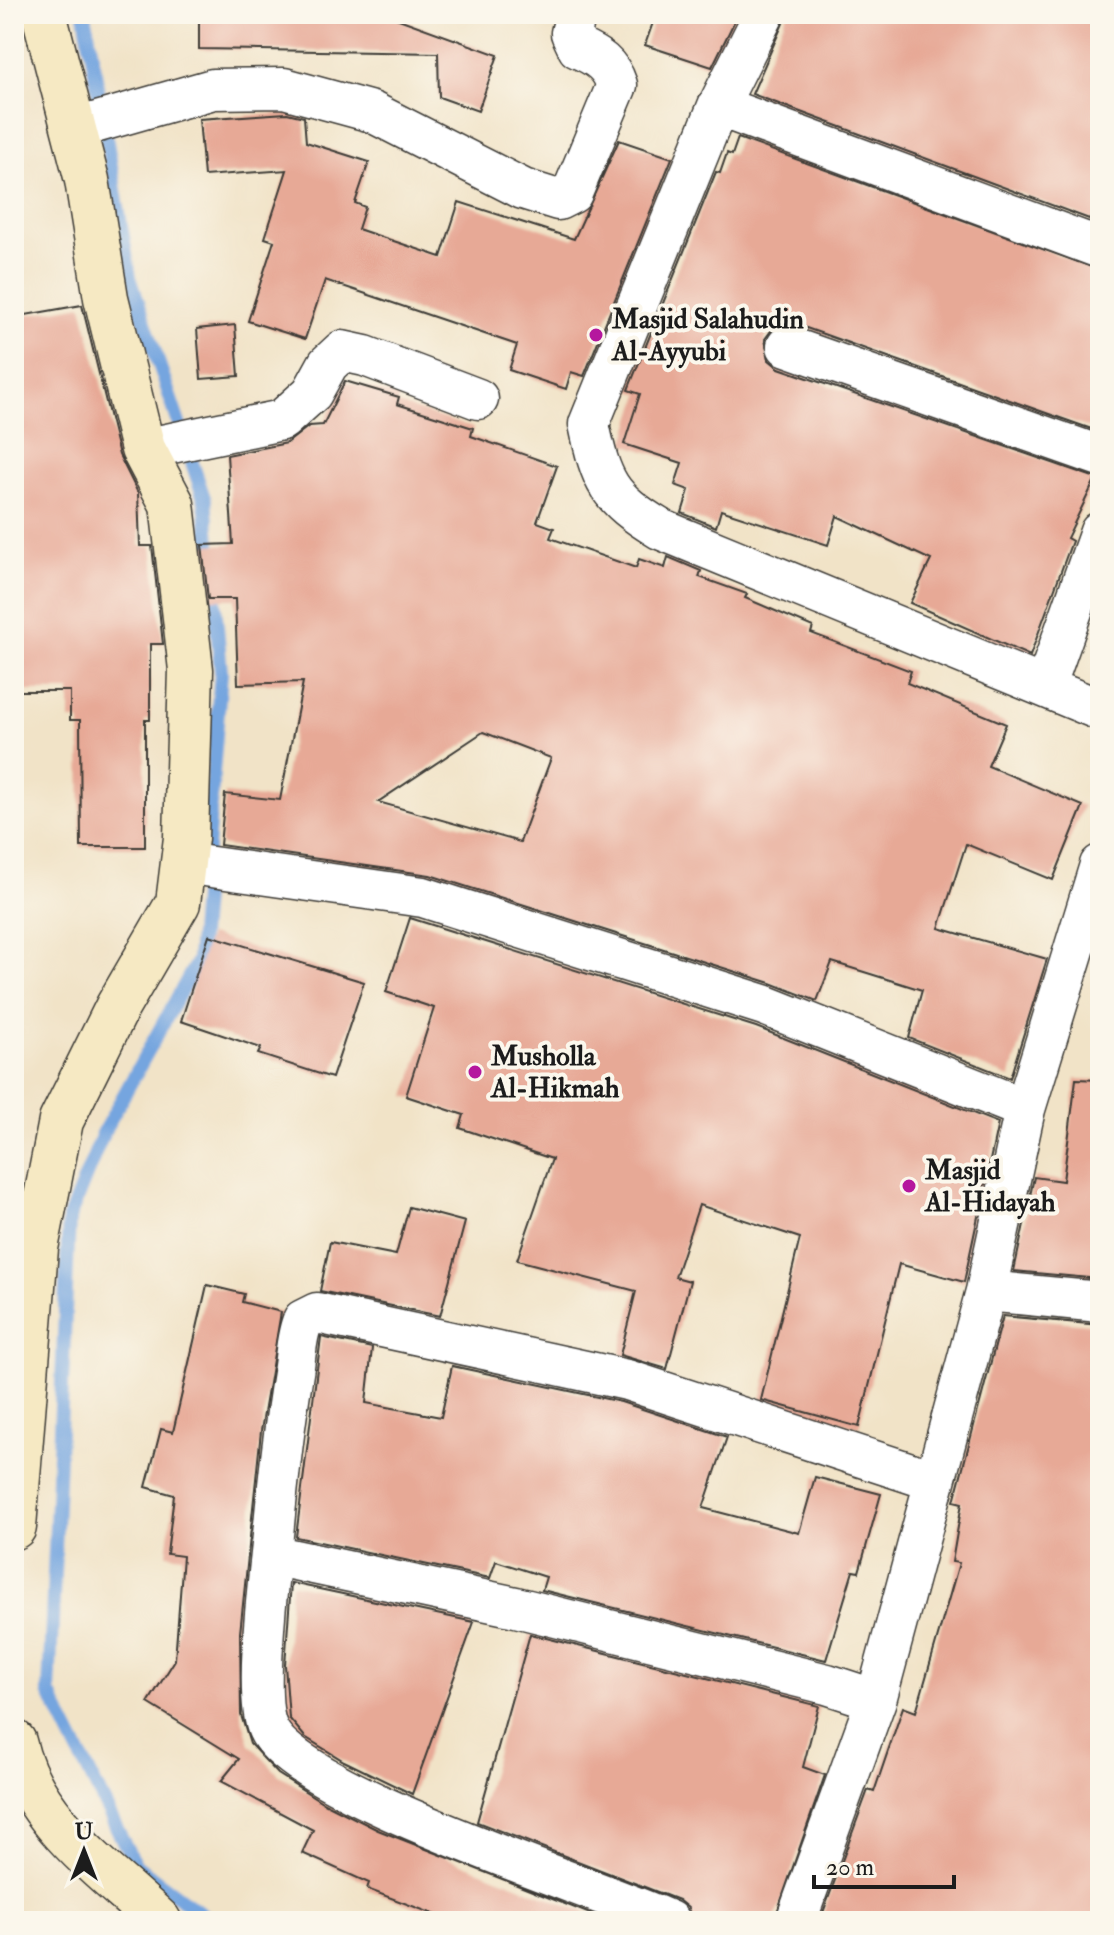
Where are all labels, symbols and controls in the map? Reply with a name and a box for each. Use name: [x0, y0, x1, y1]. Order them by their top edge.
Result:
place label: Masjid Salahudin Al-Ayyubi: [611, 302, 804, 369]
marker: Masjid Salahudin Al-Ayyubi: [587, 326, 605, 344]
place label: Musholla Al-Hikmah: [490, 1039, 620, 1106]
marker: Musholla Al-Hikmah: [466, 1063, 484, 1081]
place label: Masjid Al-Hidayah: [924, 1153, 1056, 1220]
marker: Masjid Al-Hidayah: [900, 1177, 918, 1195]
north arrow: [44, 1811, 124, 1891]
text: U: [75, 1818, 94, 1846]
scale bar: [814, 1839, 954, 1889]
text: 20 m: [826, 1852, 875, 1883]

